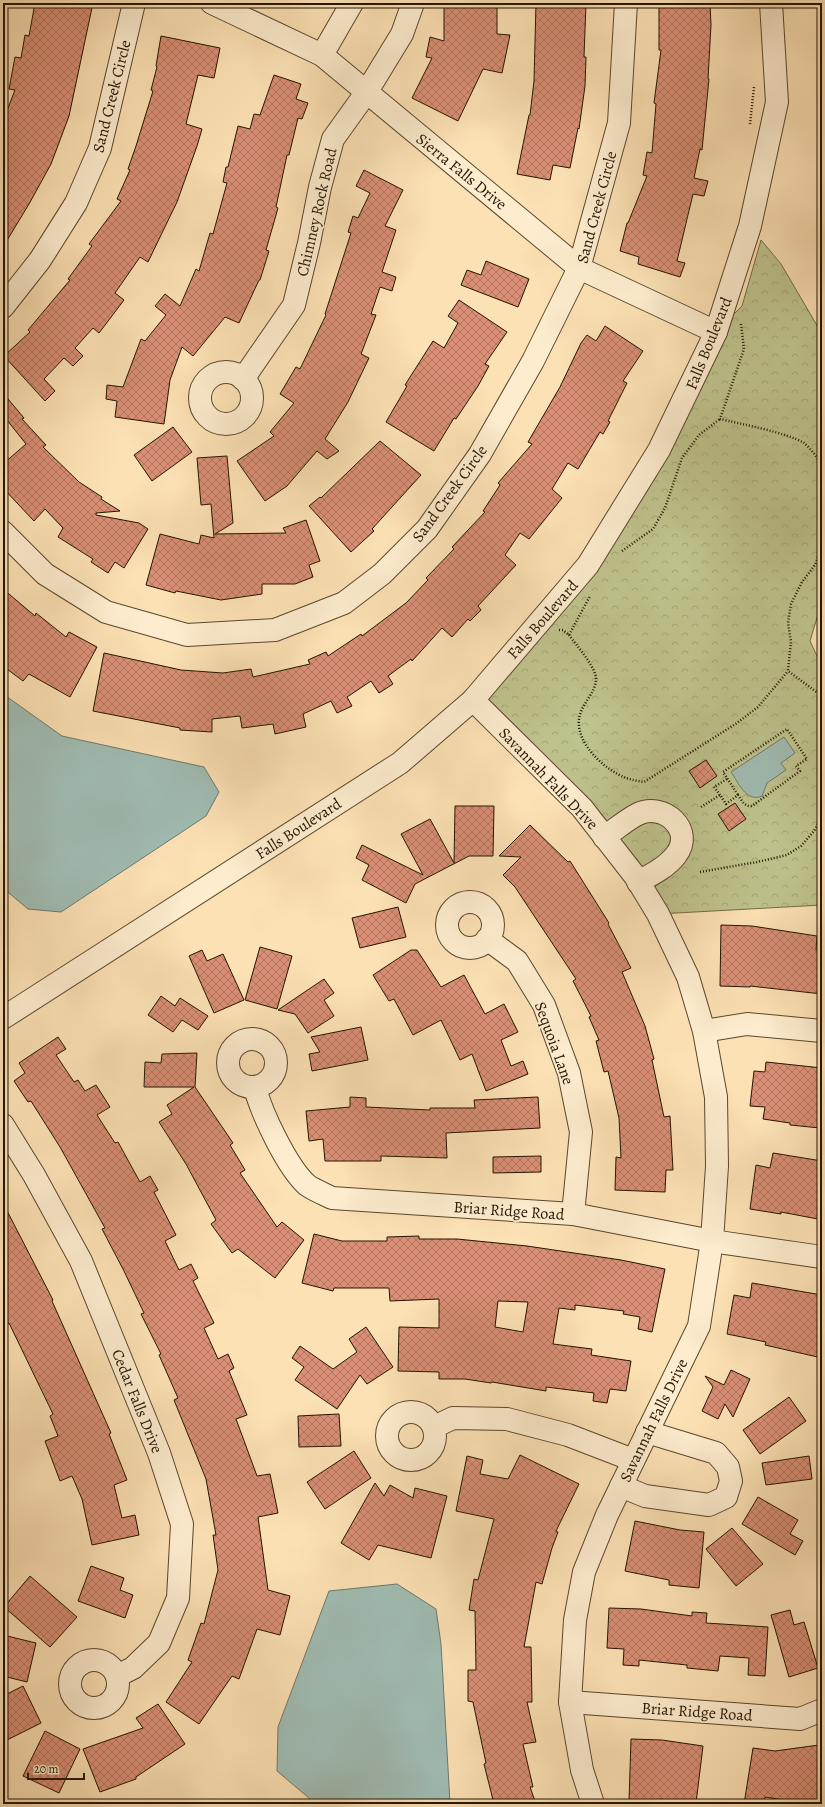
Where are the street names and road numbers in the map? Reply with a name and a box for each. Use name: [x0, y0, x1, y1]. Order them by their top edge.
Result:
street label: Sand Creek Circle: [87, 38, 137, 155]
street label: Sierra Falls Drive: [411, 128, 511, 215]
street label: Chimney Rock Road: [292, 145, 343, 279]
street label: Sand Creek Circle: [571, 149, 623, 266]
street label: Falls Boulevard: [680, 293, 738, 393]
street label: Sand Creek Circle: [407, 440, 493, 547]
street label: Falls Boulevard: [502, 575, 584, 664]
street label: Savannah Falls Drive: [494, 723, 603, 835]
street label: Falls Boulevard: [251, 793, 346, 865]
street label: Sequoia Lane: [529, 999, 579, 1088]
street label: Briar Ridge Road: [453, 1196, 566, 1226]
street label: Cedar Falls Drive: [106, 1346, 168, 1457]
street label: Savannah Falls Drive: [615, 1355, 693, 1486]
street label: Briar Ridge Road: [641, 1697, 754, 1727]

